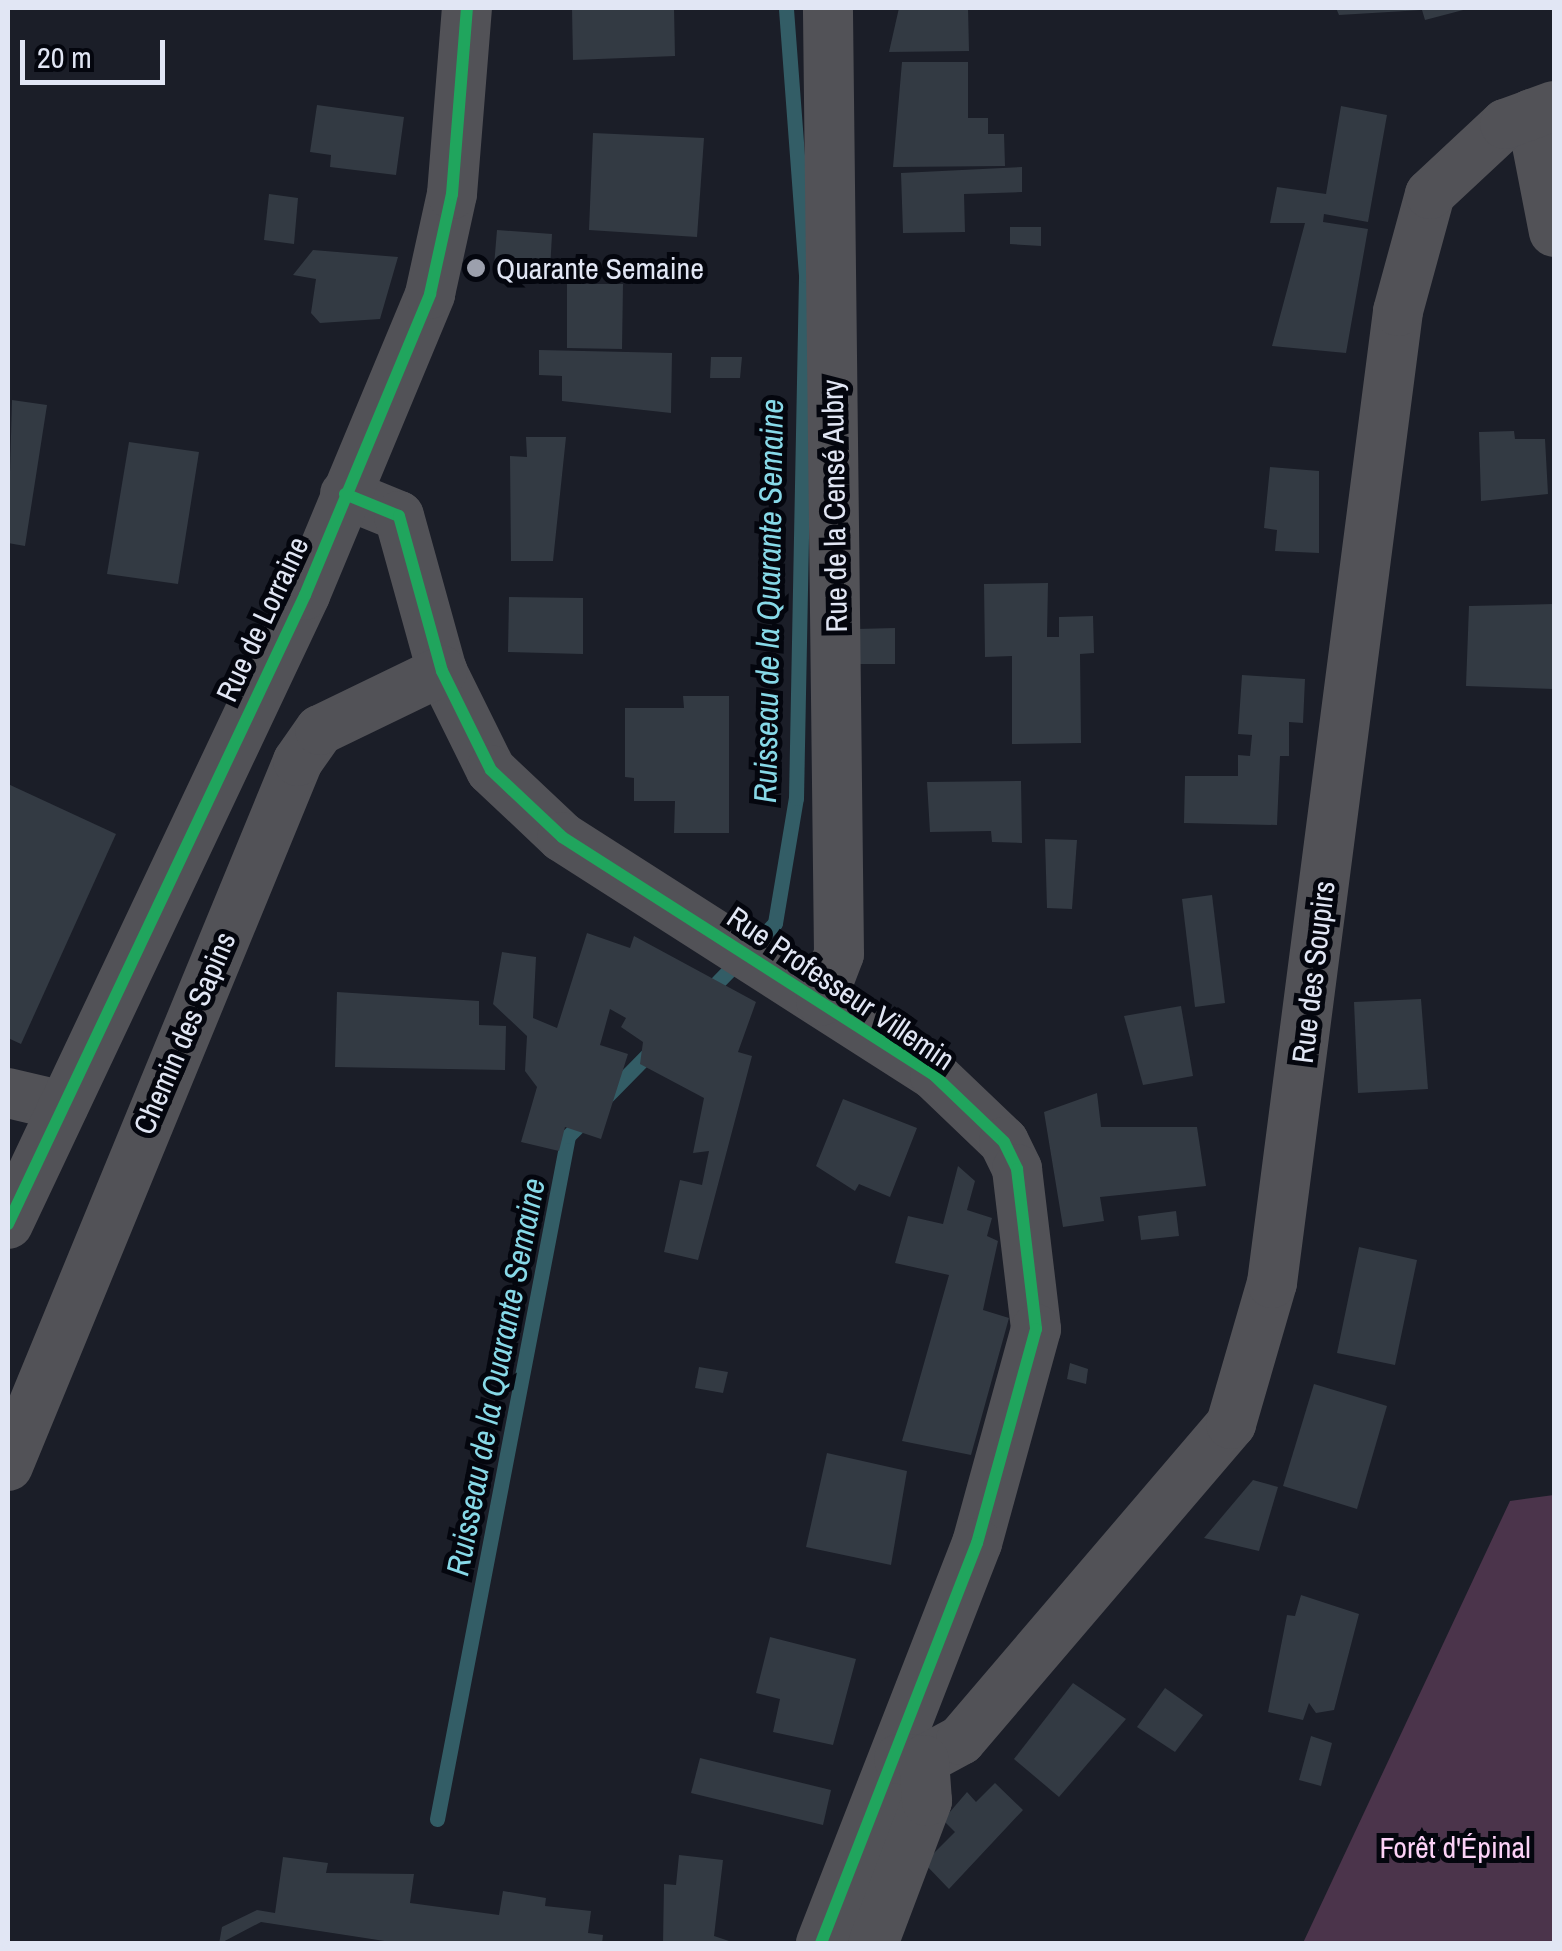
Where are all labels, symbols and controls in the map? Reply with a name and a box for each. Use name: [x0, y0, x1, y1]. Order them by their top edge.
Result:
scale bar: [25, 20, 170, 82]
text: 20 m: [37, 37, 92, 77]
place label: Quarante Semaine: [496, 250, 704, 286]
marker: Quarante Semaine: [465, 257, 487, 279]
street label: Rue de la Censé Aubry: [814, 379, 854, 633]
water label: Ruisseau de la Quarante Semaine: [746, 399, 792, 803]
street label: Rue de Lorraine: [208, 531, 316, 707]
street label: Rue des Soupirs: [1284, 879, 1342, 1065]
street label: Rue Professeur Villemin: [721, 899, 961, 1077]
street label: Chemin des Sapins: [125, 927, 243, 1139]
water label: Ruisseau de la Quarante Semaine: [439, 1175, 553, 1579]
park label: Forêt d'Épinal: [1379, 1829, 1531, 1865]

